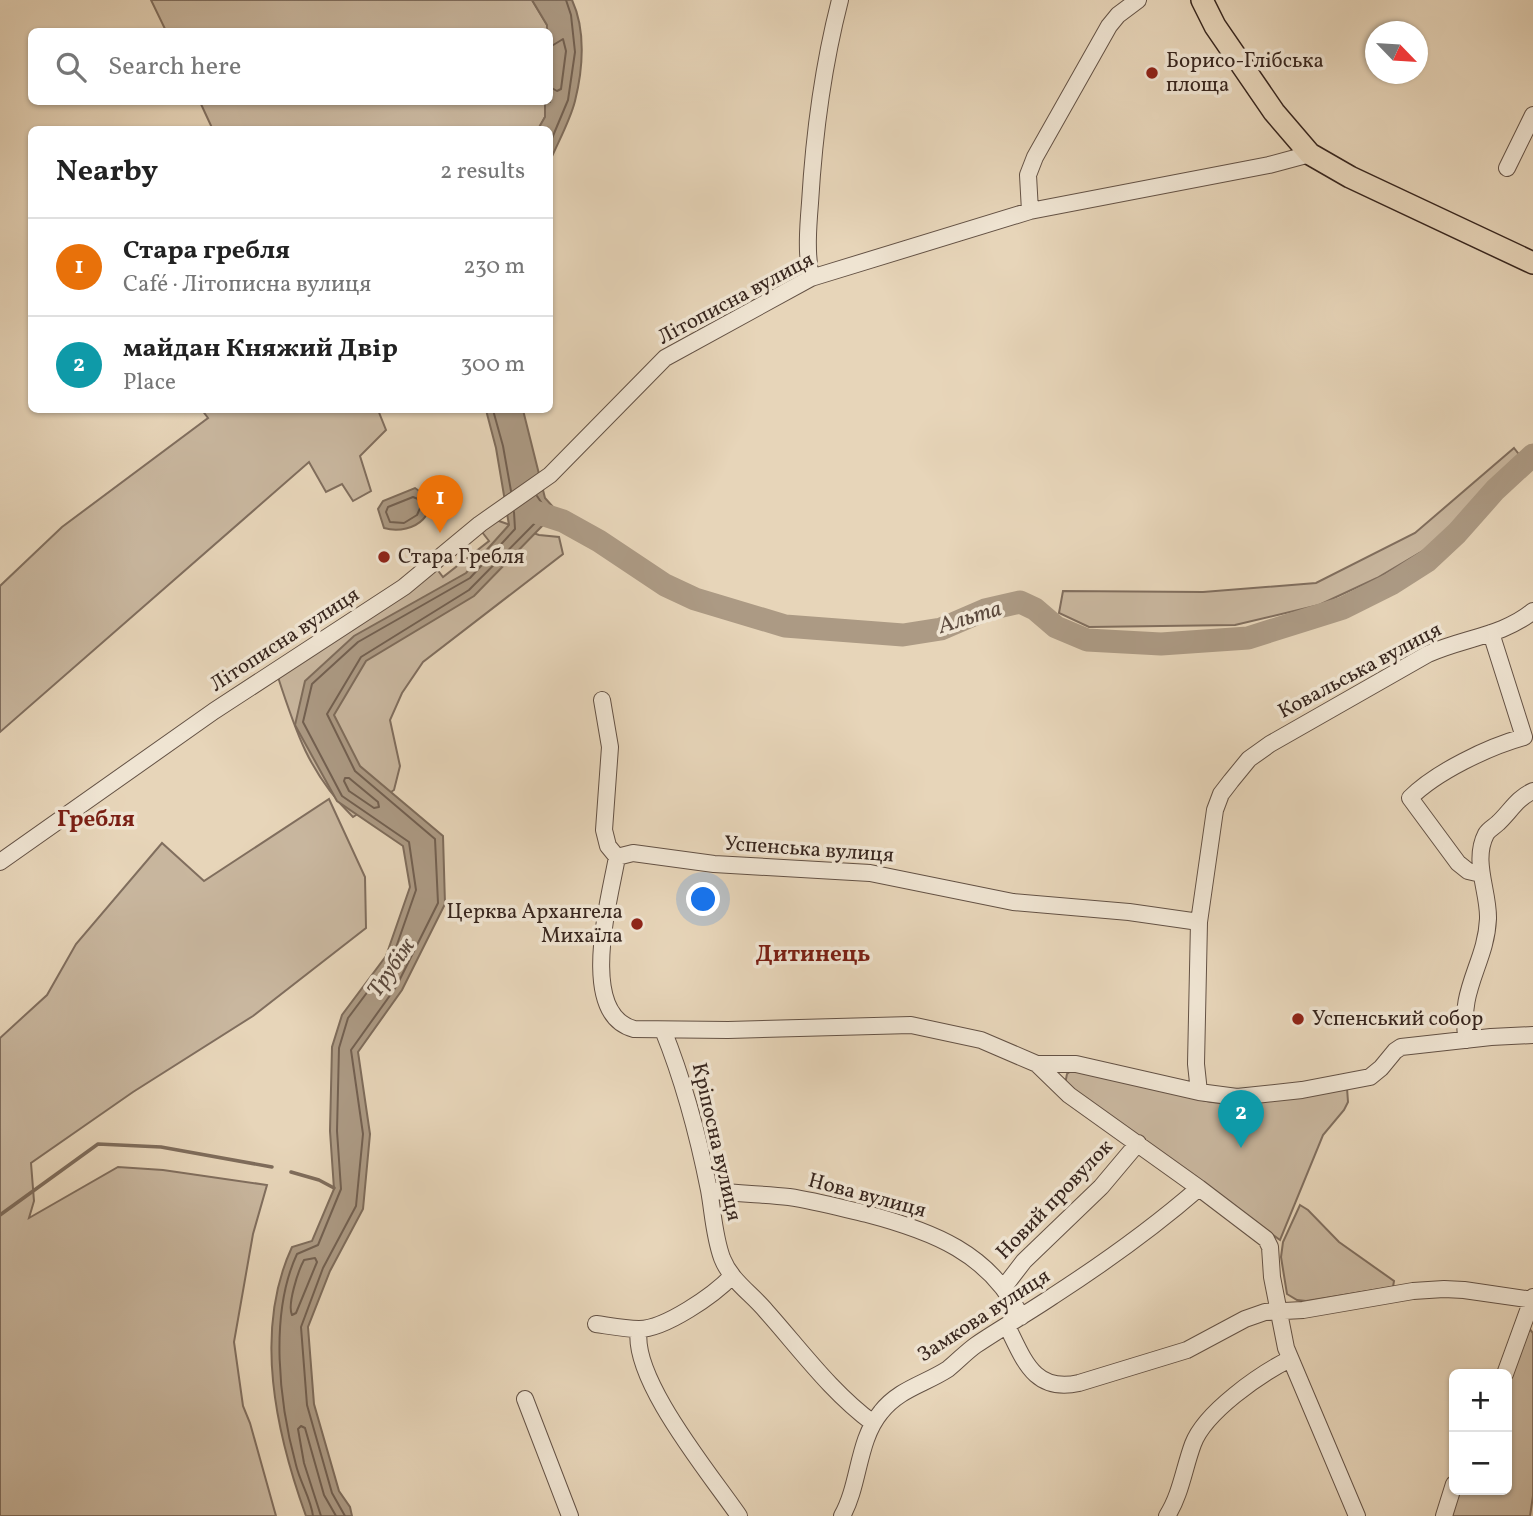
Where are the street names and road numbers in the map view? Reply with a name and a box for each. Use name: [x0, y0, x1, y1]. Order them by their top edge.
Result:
street label: Літописна вулиця: [653, 246, 819, 352]
street label: Літописна вулиця: [205, 581, 365, 699]
street label: Ковальська вулиця: [1273, 616, 1447, 726]
street label: Успенська вулиця: [723, 830, 895, 870]
street label: Кріпосна вулиця: [684, 1060, 748, 1224]
street label: Новий провулок: [990, 1133, 1120, 1267]
street label: Нова вулиця: [805, 1166, 929, 1226]
street label: Замкова вулиця: [912, 1262, 1056, 1370]

